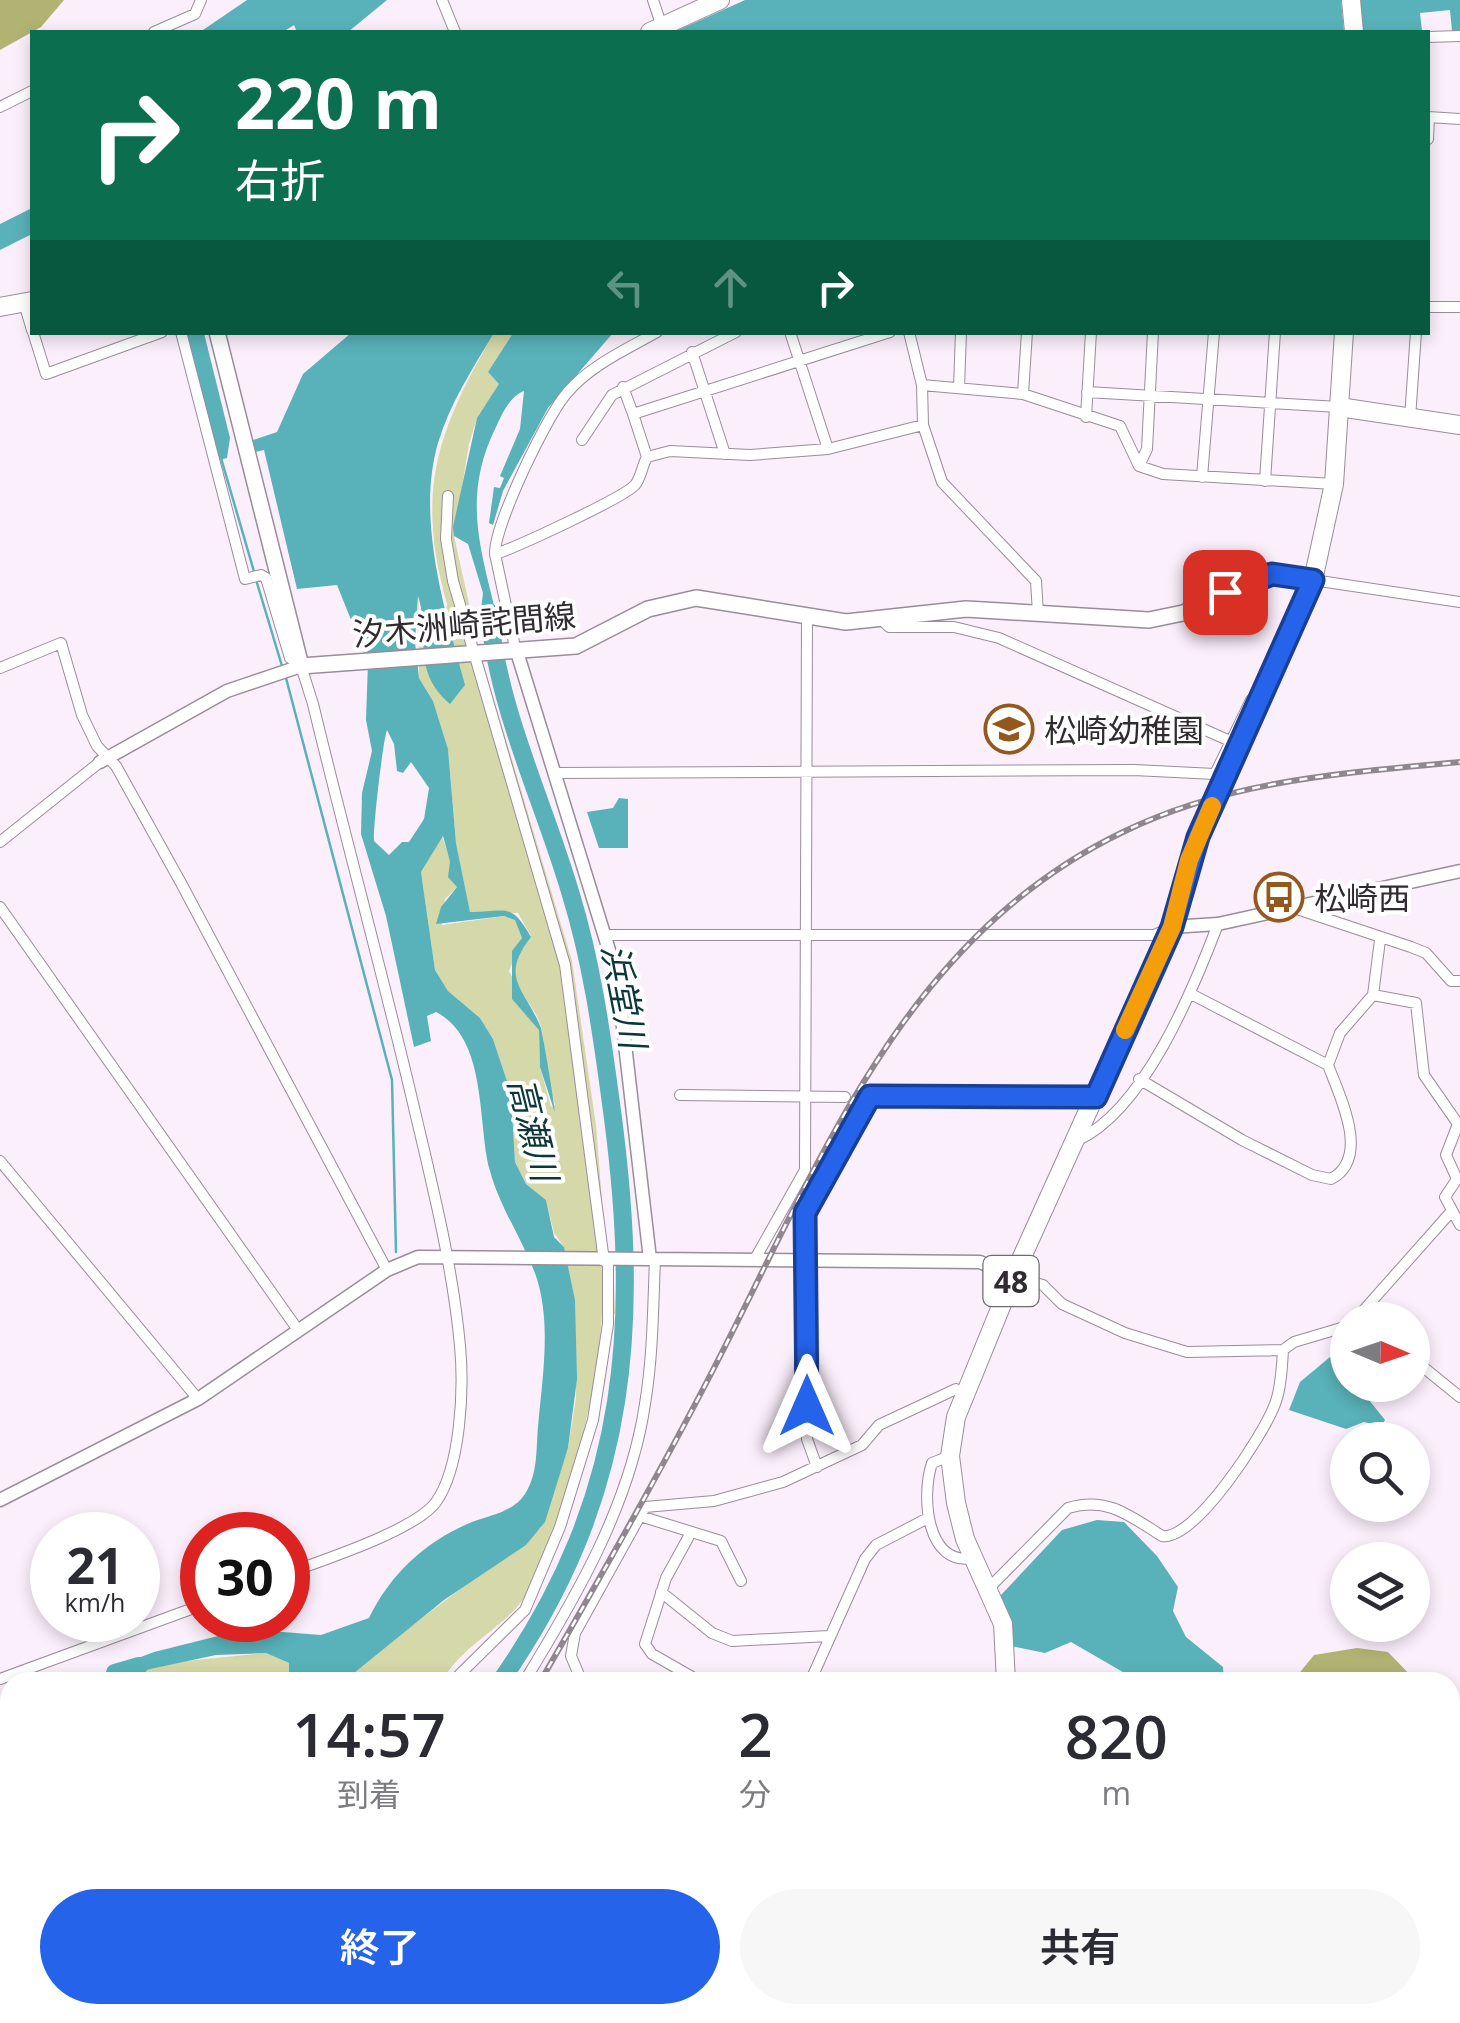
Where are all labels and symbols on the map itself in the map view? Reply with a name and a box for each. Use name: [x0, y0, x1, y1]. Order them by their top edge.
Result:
pin: [1183, 550, 1268, 635]
street label: 汐木洲崎詫間線: [351, 593, 577, 655]
school or university icon: 松崎幼稚園: [983, 703, 1035, 755]
place label: 松崎幼稚園: [1044, 708, 1204, 751]
bus stop icon: 松崎西: [1253, 871, 1305, 923]
place label: 松崎西: [1314, 876, 1410, 919]
water label: 浜堂川: [592, 940, 659, 1056]
water label: 高瀬川: [498, 1072, 570, 1189]
road number: 48: [984, 1256, 1038, 1306]
north arrow: [1330, 1302, 1430, 1402]
position arrow: [755, 1354, 859, 1458]
speed limit sign: 30: [180, 1512, 310, 1642]

